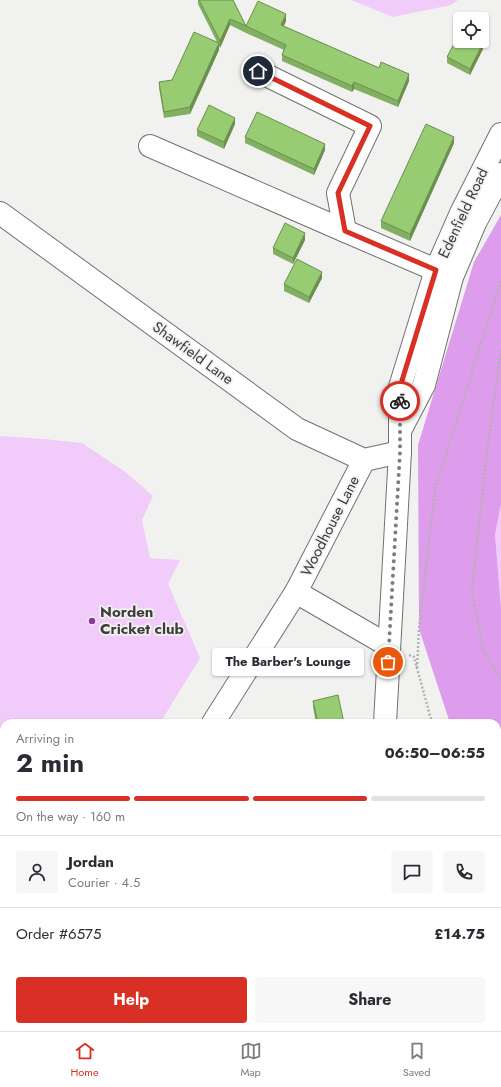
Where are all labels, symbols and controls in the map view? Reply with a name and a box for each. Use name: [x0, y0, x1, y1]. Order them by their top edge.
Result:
map controls: [453, 12, 489, 48]
button: locate: [453, 12, 489, 48]
pin: [241, 54, 275, 88]
icon: home: [247, 60, 269, 82]
street label: Edenfield Road: [432, 164, 494, 262]
street label: Shawfield Lane: [148, 316, 238, 390]
courier: [380, 381, 420, 421]
icon: bike: [389, 390, 411, 412]
street label: Woodhouse Lane: [295, 472, 365, 580]
place label: Norden Cricket club: [100, 601, 184, 640]
marker: Norden Cricket club: [87, 616, 97, 626]
pin: [371, 645, 405, 679]
callout: The Barber's Lounge: [212, 648, 364, 676]
icon: bag: [377, 651, 399, 673]
text: The Barber's Lounge: [225, 652, 351, 671]
text: Arriving in: [16, 729, 74, 748]
text: 06:50–06:55: [385, 742, 485, 764]
text: 2 min: [16, 744, 84, 782]
text: On the way · 160 m: [16, 807, 125, 826]
button: person: [16, 851, 58, 893]
text: Jordan: [68, 851, 114, 873]
button: chat: [391, 851, 433, 893]
button: phone: [443, 851, 485, 893]
text: Courier · 4.5: [68, 873, 140, 892]
text: Order #6575: [16, 923, 101, 945]
text: £14.75: [434, 923, 485, 945]
button: Help: [16, 977, 247, 1023]
button: Share: [255, 977, 485, 1023]
tab: Home: [71, 1040, 99, 1080]
tab: Map: [240, 1040, 262, 1080]
tab: Saved: [403, 1040, 431, 1080]

